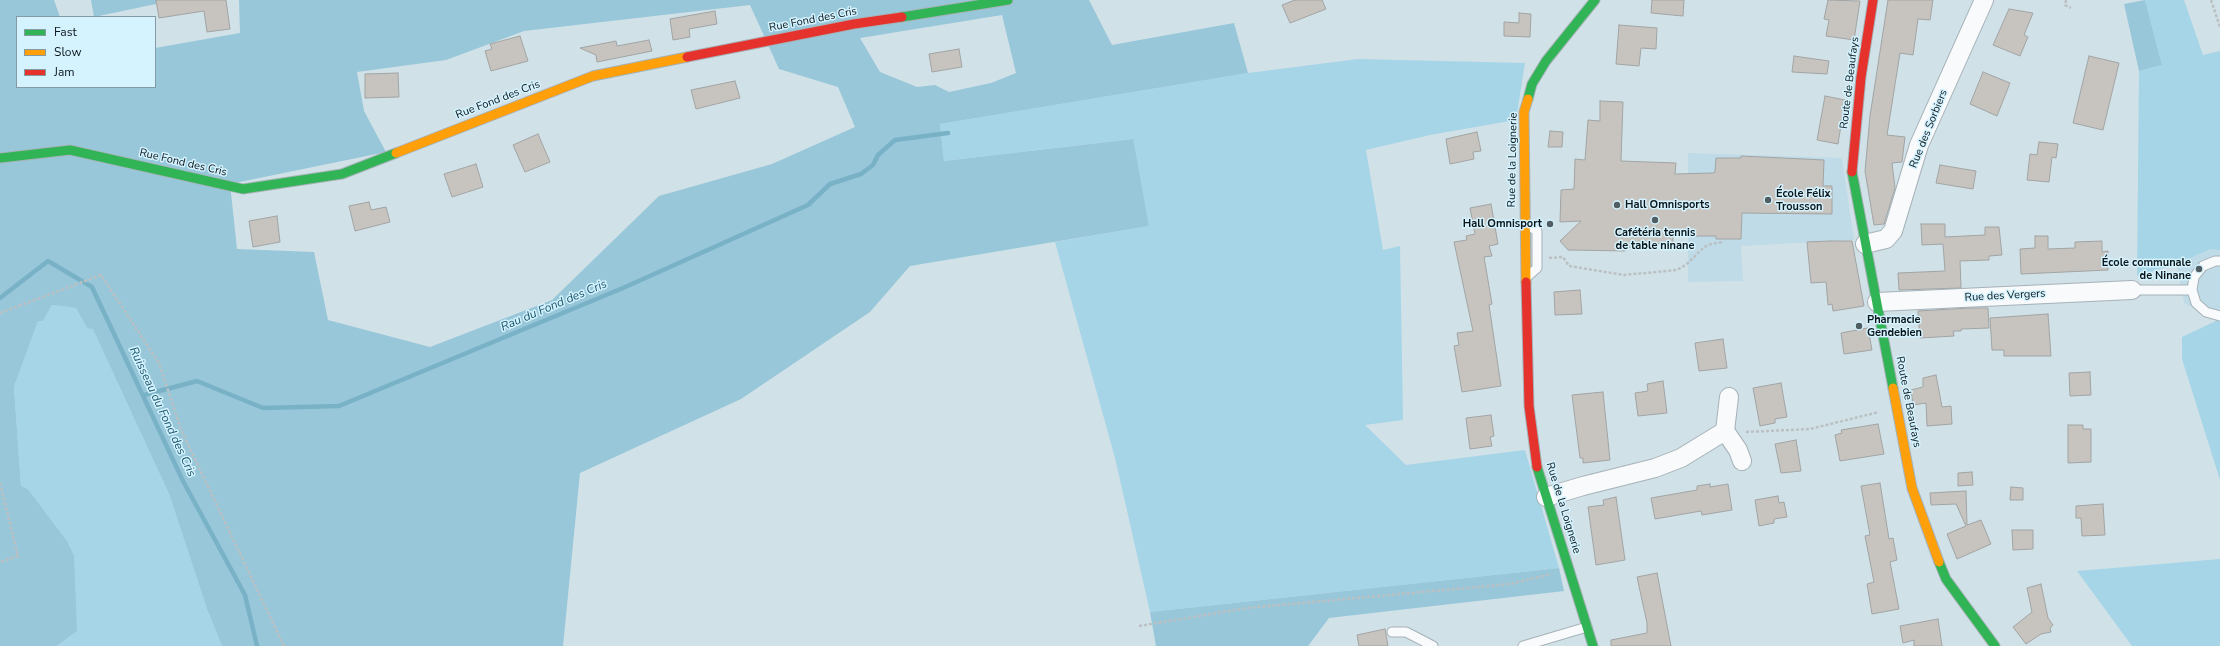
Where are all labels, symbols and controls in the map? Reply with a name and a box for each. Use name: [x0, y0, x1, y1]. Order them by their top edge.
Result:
street label: Rue Fond des Cris: [768, 5, 858, 35]
legend: [16, 16, 156, 88]
text: Fast: [54, 24, 77, 40]
street label: Route de Beaufays: [1838, 36, 1862, 130]
text: Slow: [54, 44, 82, 60]
text: Jam: [54, 64, 75, 80]
street label: Rue Fond des Cris: [454, 78, 542, 122]
street label: Rue des Sorbiers: [1907, 88, 1951, 170]
street label: Rue de la Loignerie: [1506, 113, 1520, 207]
street label: Rue Fond des Cris: [138, 147, 228, 179]
place label: École Félix Trousson: [1776, 187, 1831, 213]
marker: École Félix Trousson: [1763, 195, 1773, 205]
place label: Hall Omnisports: [1625, 198, 1710, 212]
marker: Hall Omnisports: [1612, 200, 1622, 210]
marker: Cafétéria tennis de table ninane: [1650, 215, 1660, 225]
place label: Hall Omnisport: [1463, 217, 1542, 231]
marker: Hall Omnisport: [1545, 219, 1555, 229]
place label: Cafétéria tennis de table ninane: [1615, 226, 1695, 252]
place label: École communale de Ninane: [2102, 256, 2191, 282]
marker: École communale de Ninane: [2194, 264, 2204, 274]
water label: Rau du Fond des Cris: [499, 277, 609, 335]
street label: Rue des Vergers: [1964, 287, 2046, 305]
place label: Pharmacie Gendebien: [1867, 313, 1922, 339]
marker: Pharmacie Gendebien: [1854, 321, 1864, 331]
water label: Ruisseau du Fond des Cris: [126, 345, 198, 479]
street label: Route de Beaufays: [1893, 355, 1923, 449]
street label: Rue de la Loignerie: [1543, 461, 1583, 555]

